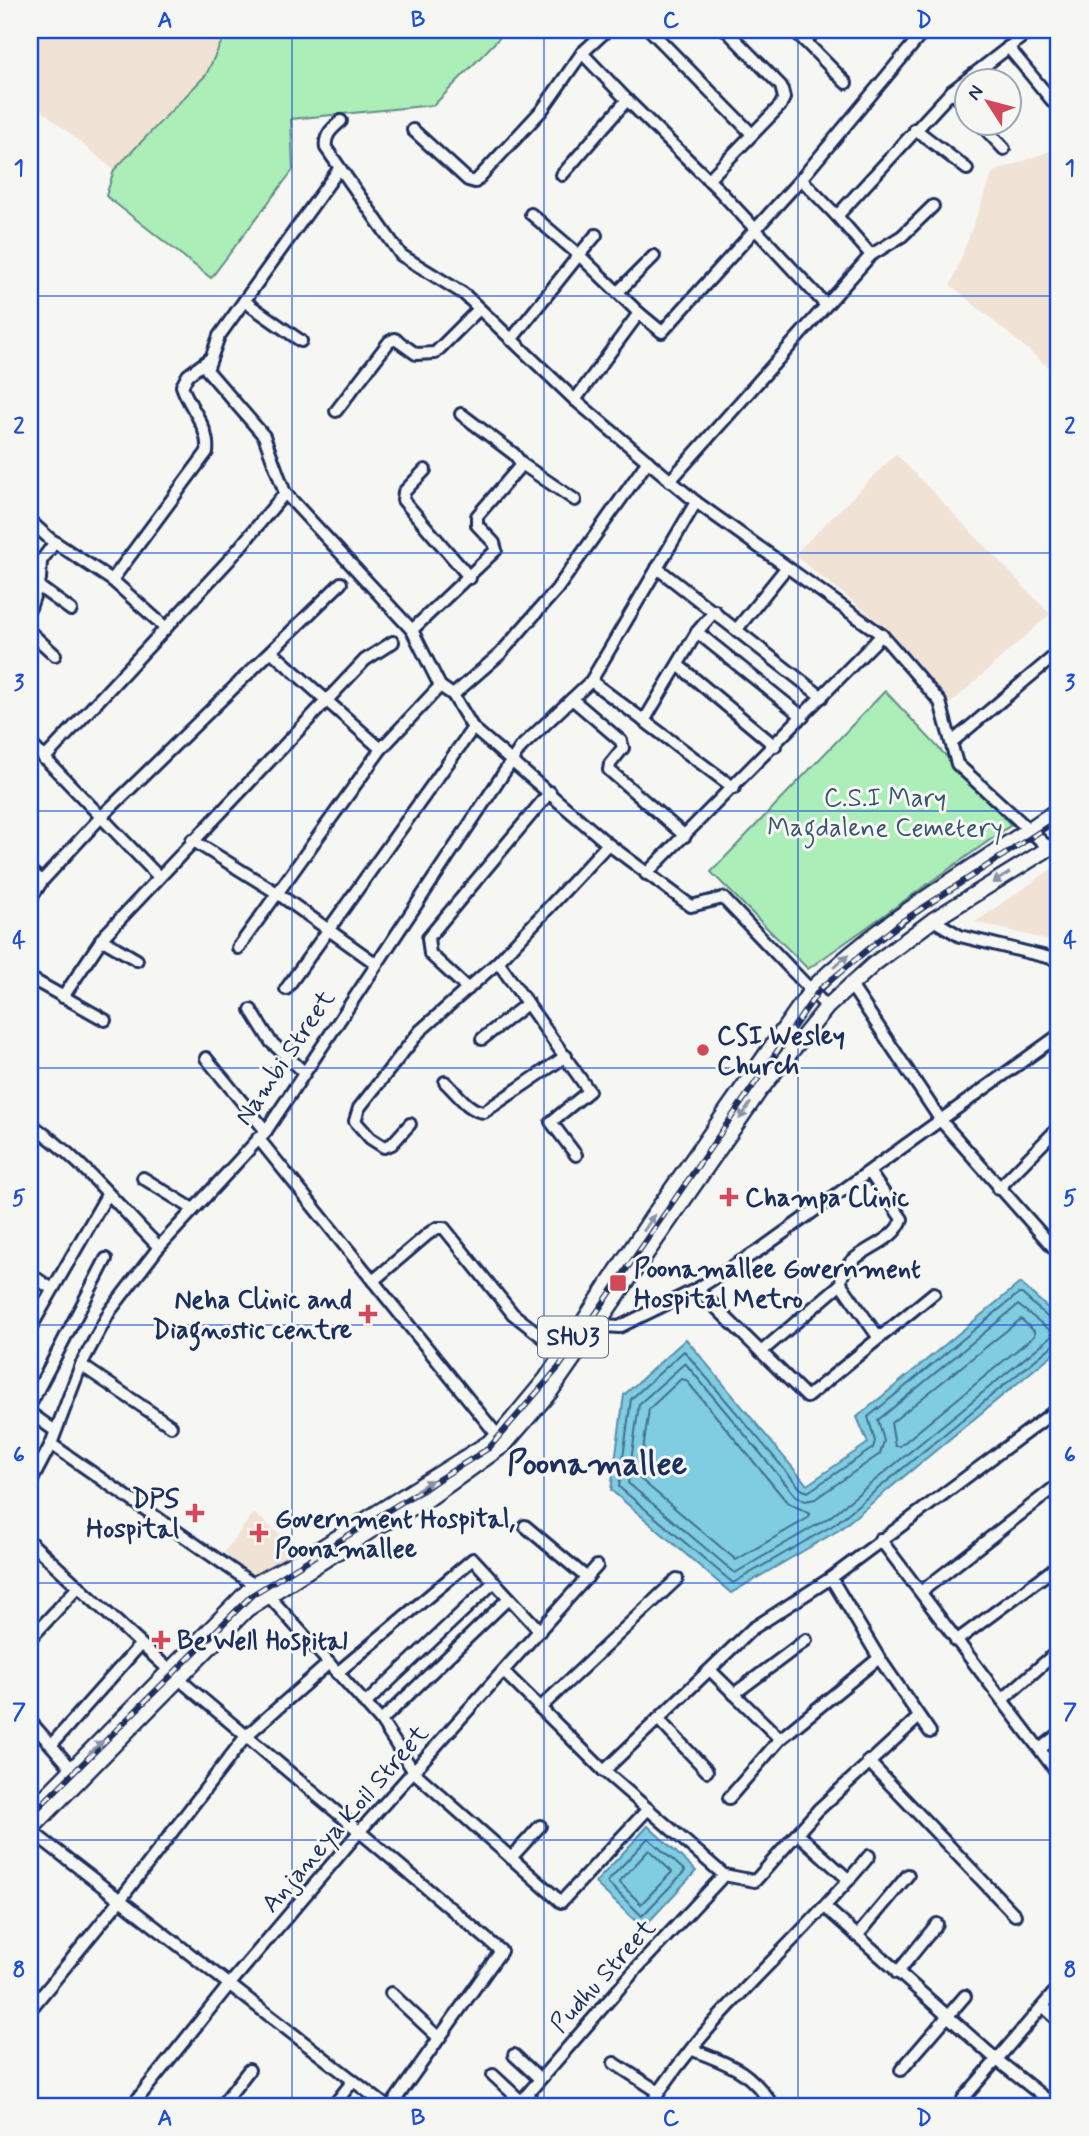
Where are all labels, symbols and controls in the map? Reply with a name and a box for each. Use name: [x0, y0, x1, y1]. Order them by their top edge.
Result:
text: A: [157, 6, 173, 36]
text: B: [411, 6, 426, 36]
text: C: [663, 6, 680, 36]
text: D: [916, 6, 932, 36]
north arrow: [953, 66, 1023, 136]
text: N: [962, 80, 989, 105]
text: 1: [14, 154, 24, 184]
text: 1: [1065, 154, 1075, 184]
text: 2: [13, 412, 25, 442]
text: 2: [1064, 412, 1076, 442]
text: 3: [14, 669, 25, 699]
text: 3: [1065, 669, 1076, 699]
park label: C.S.I Mary Magdalene Cemetery: [767, 782, 1003, 849]
one-way arrow: [992, 872, 1011, 885]
text: 4: [12, 926, 26, 956]
text: 4: [1063, 926, 1077, 956]
one-way arrow: [832, 954, 849, 970]
street label: Nambi Street: [228, 984, 344, 1133]
place label: CSI Wesley Church: [717, 1020, 845, 1084]
marker: CSI Wesley Church: [695, 1042, 711, 1058]
one-way arrow: [738, 1102, 752, 1120]
place label: Champa Clinic: [745, 1182, 909, 1216]
text: 5: [12, 1184, 26, 1214]
text: 5: [1063, 1184, 1077, 1214]
marker: Champa Clinic: [719, 1187, 739, 1207]
one-way arrow: [642, 1214, 656, 1232]
place label: Poonamallee Government Hospital Metro: [634, 1253, 921, 1317]
marker: Poonamallee Government Hospital Metro: [608, 1273, 628, 1293]
place label: Neha Clinic and Diagnostic centre: [152, 1284, 352, 1351]
marker: Neha Clinic and Diagnostic centre: [358, 1304, 378, 1324]
road number: SHU3: [538, 1316, 608, 1358]
text: 6: [13, 1441, 25, 1471]
text: 6: [1064, 1441, 1076, 1471]
district label: Poonamallee: [507, 1443, 688, 1487]
one-way arrow: [414, 1478, 434, 1491]
place label: DPS Hospital: [86, 1483, 179, 1547]
marker: DPS Hospital: [185, 1503, 205, 1523]
place label: Government Hospital, Poonamallee: [275, 1503, 515, 1567]
marker: Government Hospital, Poonamallee: [249, 1523, 269, 1543]
place label: Be Well Hospital: [177, 1625, 348, 1659]
marker: Be Well Hospital: [151, 1630, 171, 1650]
text: 7: [12, 1698, 26, 1728]
text: 7: [1063, 1698, 1077, 1728]
street label: Anjaneya Koil Street: [254, 1718, 437, 1921]
one-way arrow: [87, 1739, 105, 1755]
street label: Pudhu Street: [543, 1912, 664, 2041]
text: 8: [13, 1956, 25, 1986]
text: 8: [1064, 1956, 1076, 1986]
text: A: [157, 2104, 173, 2134]
text: B: [411, 2104, 426, 2134]
text: C: [663, 2104, 680, 2134]
text: D: [916, 2104, 932, 2134]

